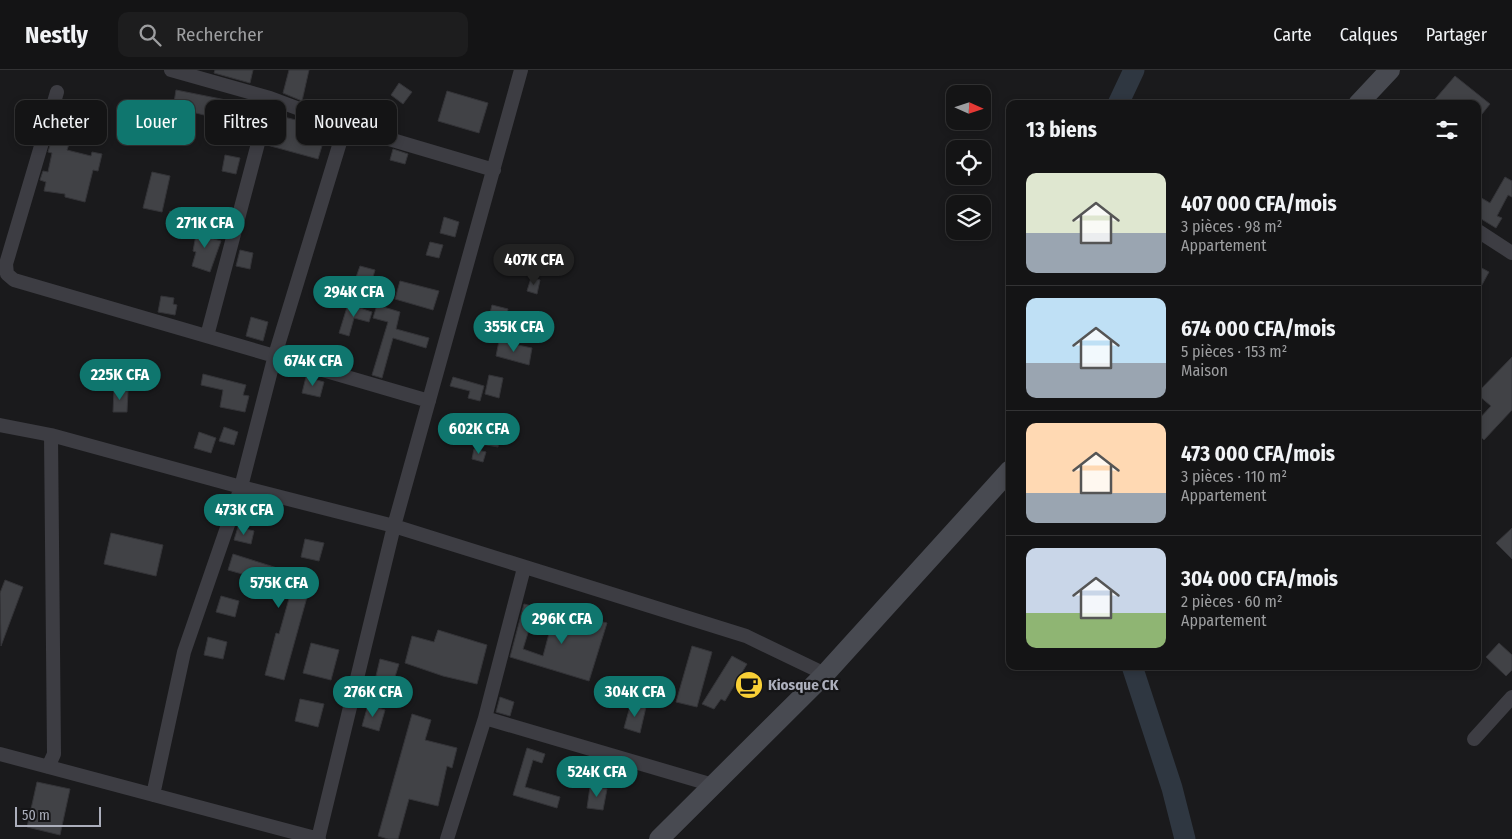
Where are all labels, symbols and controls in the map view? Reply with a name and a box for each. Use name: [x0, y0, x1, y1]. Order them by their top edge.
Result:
search box: [118, 12, 468, 57]
text: Nestly: [25, 21, 88, 49]
icon: search: [136, 21, 164, 49]
text: Rechercher: [176, 23, 263, 46]
text: Carte: [1273, 24, 1312, 46]
text: Calques: [1340, 24, 1398, 46]
text: Partager: [1426, 24, 1487, 46]
north arrow: [946, 85, 991, 130]
map controls: [946, 85, 991, 240]
chip: Acheter: [15, 100, 107, 145]
chip: Louer: [117, 100, 195, 145]
chip: Filtres: [205, 100, 286, 145]
chip: Nouveau: [296, 100, 397, 145]
icon: filters: [1433, 116, 1461, 144]
text: 13 biens: [1026, 117, 1097, 143]
button: locate: [946, 140, 991, 185]
text: 407 000 CFA/mois: [1181, 191, 1337, 217]
icon: home: [1066, 193, 1126, 253]
button: layers: [946, 195, 991, 240]
pin: 271K CFA: [153, 206, 257, 249]
text: 271K CFA: [177, 213, 233, 232]
text: 3 pièces · 98 m²: [1181, 217, 1282, 236]
text: Appartement: [1181, 236, 1267, 255]
pin: 407K CFA: [482, 244, 586, 286]
text: 407K CFA: [504, 250, 564, 269]
pin: 294K CFA: [302, 276, 406, 318]
text: 294K CFA: [324, 282, 384, 301]
pin: 355K CFA: [462, 310, 566, 353]
text: 674 000 CFA/mois: [1181, 316, 1336, 342]
text: 355K CFA: [484, 317, 544, 336]
icon: home: [1066, 318, 1126, 378]
text: 5 pièces · 153 m²: [1181, 342, 1287, 361]
pin: 674K CFA: [261, 344, 365, 387]
text: 674K CFA: [284, 351, 342, 370]
pin: 225K CFA: [68, 358, 172, 401]
text: Maison: [1181, 361, 1228, 380]
text: 225K CFA: [91, 365, 149, 384]
pin: 602K CFA: [427, 412, 531, 455]
text: 602K CFA: [449, 419, 509, 438]
text: 473 000 CFA/mois: [1181, 441, 1335, 467]
icon: home: [1066, 443, 1126, 503]
text: 3 pièces · 110 m²: [1181, 467, 1287, 486]
text: Appartement: [1181, 486, 1267, 505]
pin: 473K CFA: [192, 494, 296, 536]
text: 473K CFA: [215, 500, 273, 519]
pin: 575K CFA: [227, 566, 331, 609]
text: 304 000 CFA/mois: [1181, 566, 1338, 592]
icon: home: [1066, 568, 1126, 628]
text: 575K CFA: [250, 573, 308, 592]
text: 2 pièces · 60 m²: [1181, 592, 1283, 611]
pin: 296K CFA: [510, 602, 614, 645]
text: 296K CFA: [532, 609, 592, 628]
text: Appartement: [1181, 611, 1267, 630]
cafe icon: Kiosque CK: [734, 670, 764, 700]
pin: 276K CFA: [321, 676, 425, 718]
pin: 304K CFA: [583, 676, 687, 718]
place label: Kiosque CK: [768, 676, 839, 694]
text: 276K CFA: [344, 682, 402, 701]
text: 304K CFA: [605, 682, 665, 701]
pin: 524K CFA: [545, 756, 649, 798]
text: 524K CFA: [568, 762, 626, 781]
scale bar: [15, 804, 101, 827]
text: 50 m: [22, 807, 50, 824]

